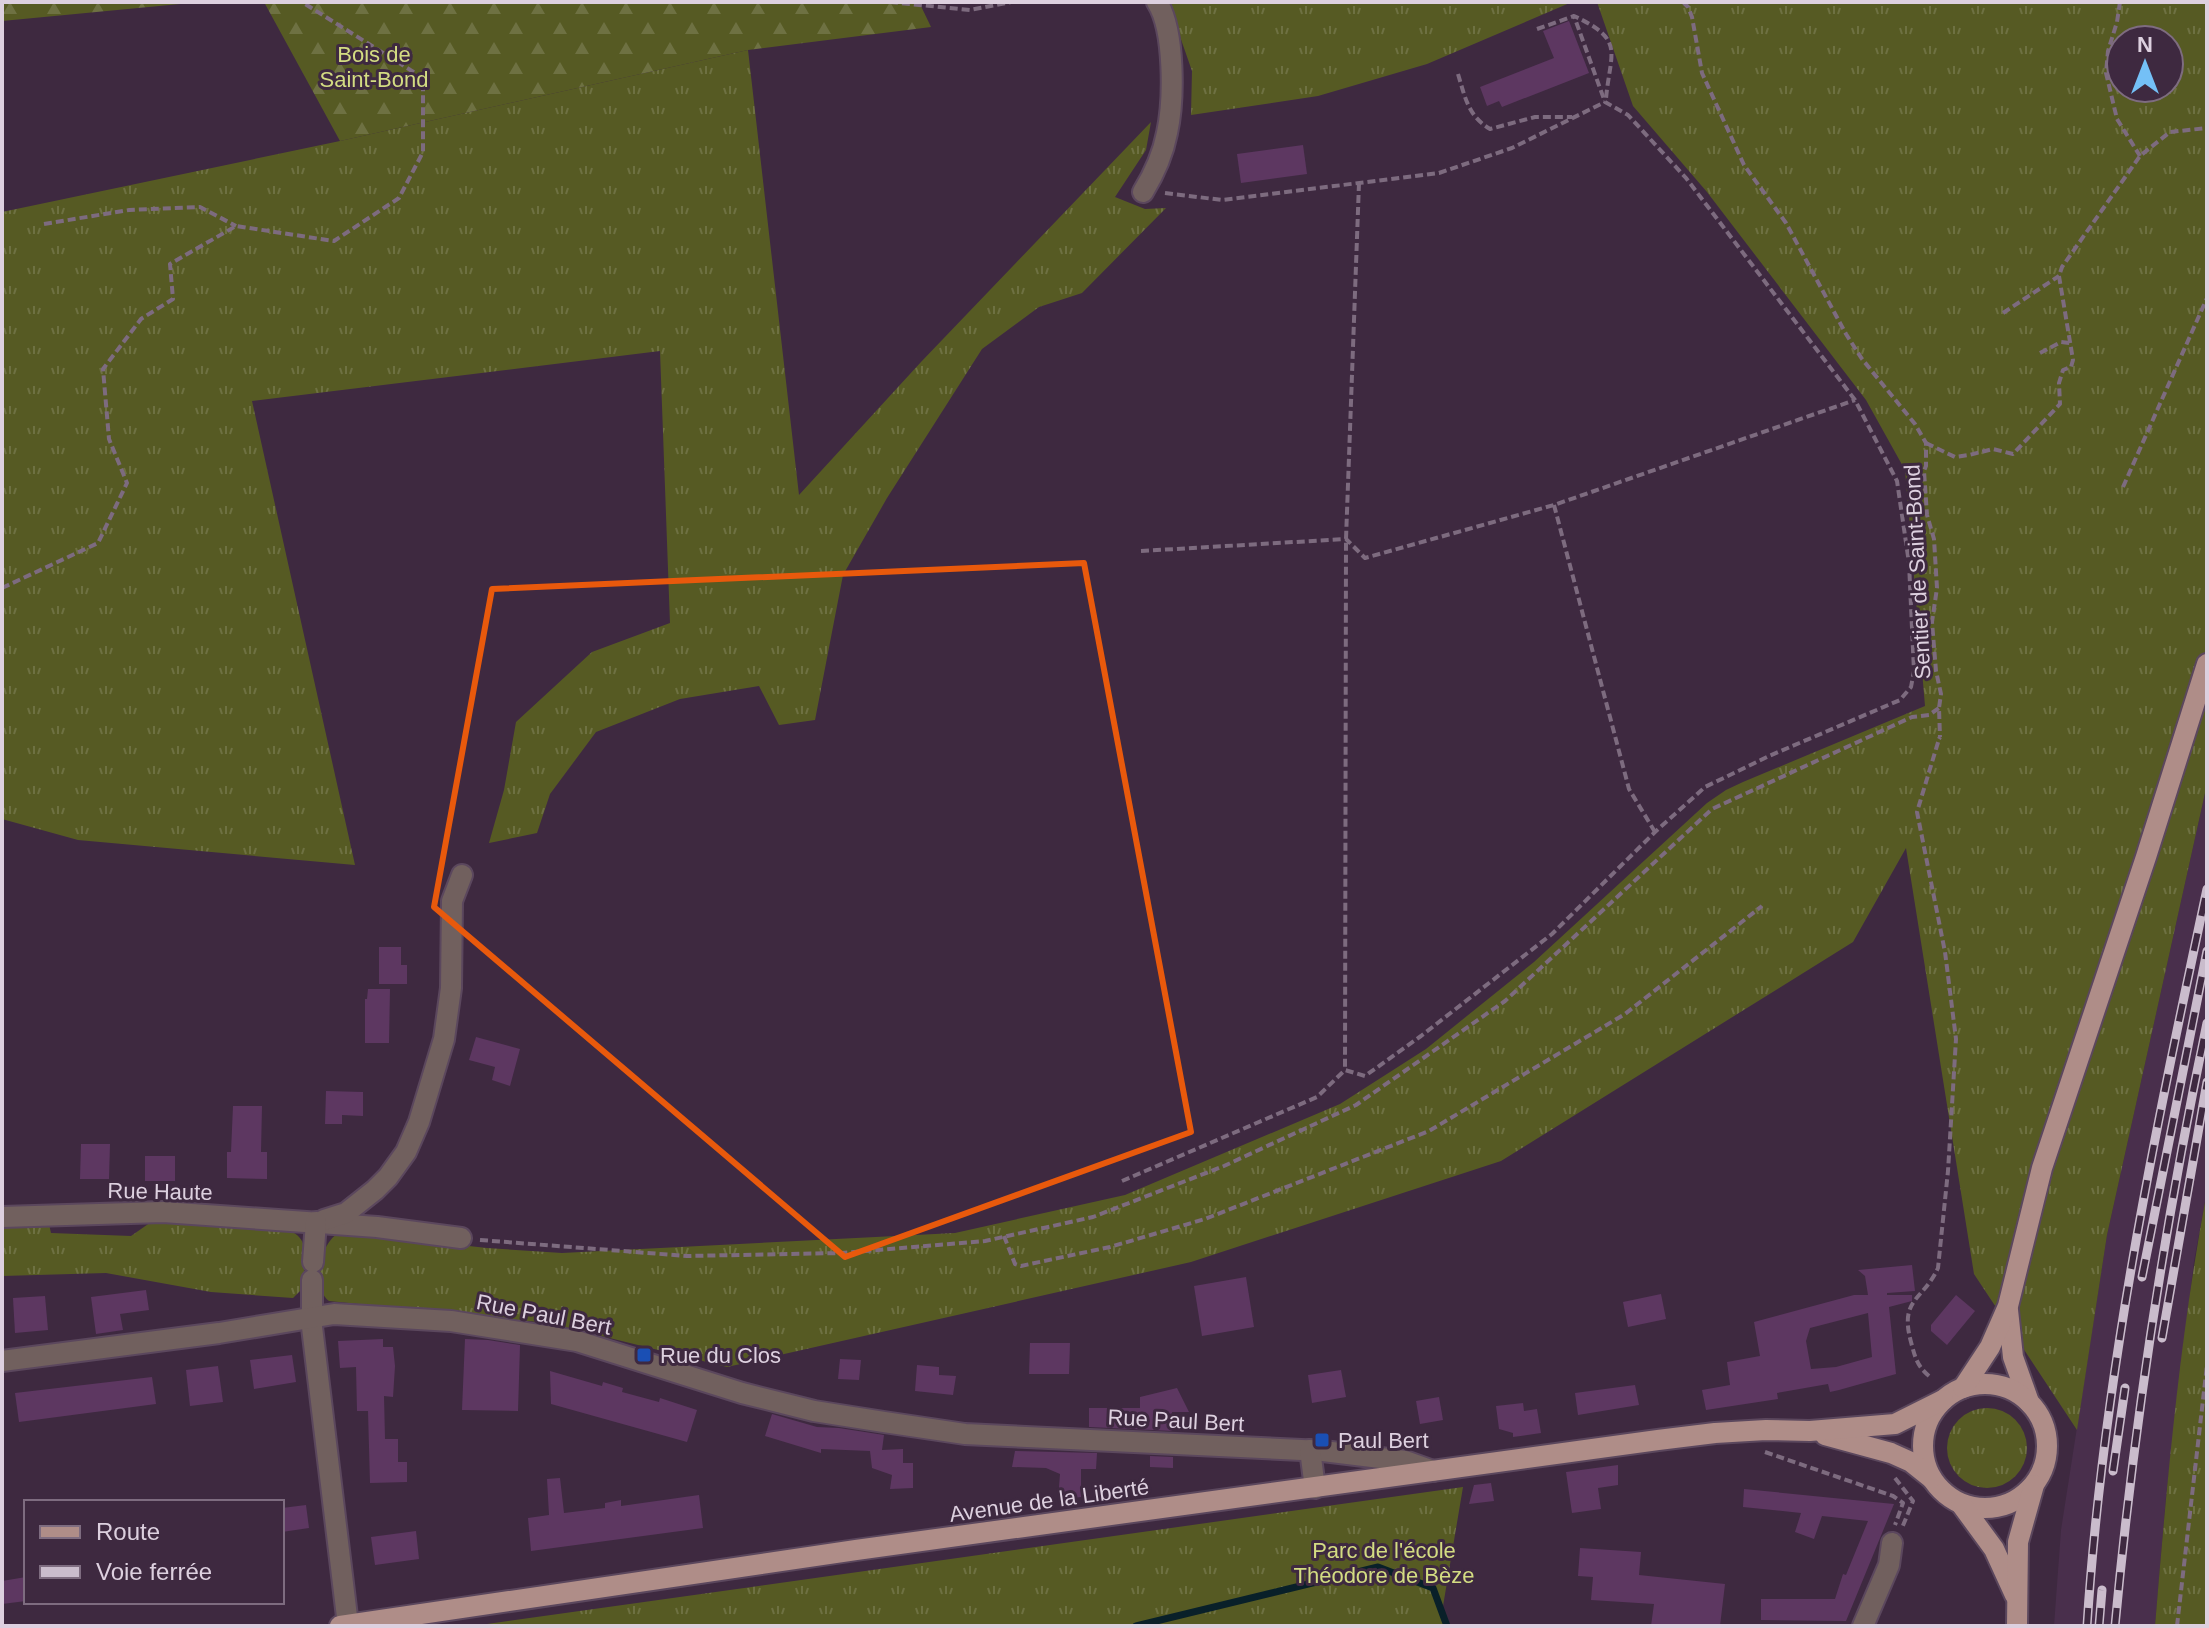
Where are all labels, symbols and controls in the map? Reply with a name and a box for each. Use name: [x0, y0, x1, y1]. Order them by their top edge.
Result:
north arrow: [2105, 24, 2185, 104]
text: N: [2137, 32, 2153, 57]
park label: Bois de Saint-Bond: [320, 42, 428, 92]
street label: Sentier de Saint-Bond: [1899, 464, 1936, 680]
street label: Rue Haute: [107, 1178, 213, 1205]
street label: Rue Paul Bert: [474, 1289, 614, 1340]
place label: Rue du Clos: [660, 1343, 781, 1368]
marker: Rue du Clos: [635, 1346, 653, 1364]
street label: Rue Paul Bert: [1107, 1404, 1245, 1437]
place label: Paul Bert: [1338, 1428, 1429, 1453]
marker: Paul Bert: [1313, 1431, 1331, 1449]
street label: Avenue de la Liberté: [948, 1474, 1151, 1527]
legend: [24, 1500, 284, 1604]
text: Route: [96, 1518, 160, 1545]
park label: Parc de l'école Théodore de Bèze: [1293, 1538, 1475, 1588]
text: Voie ferrée: [96, 1558, 212, 1585]

